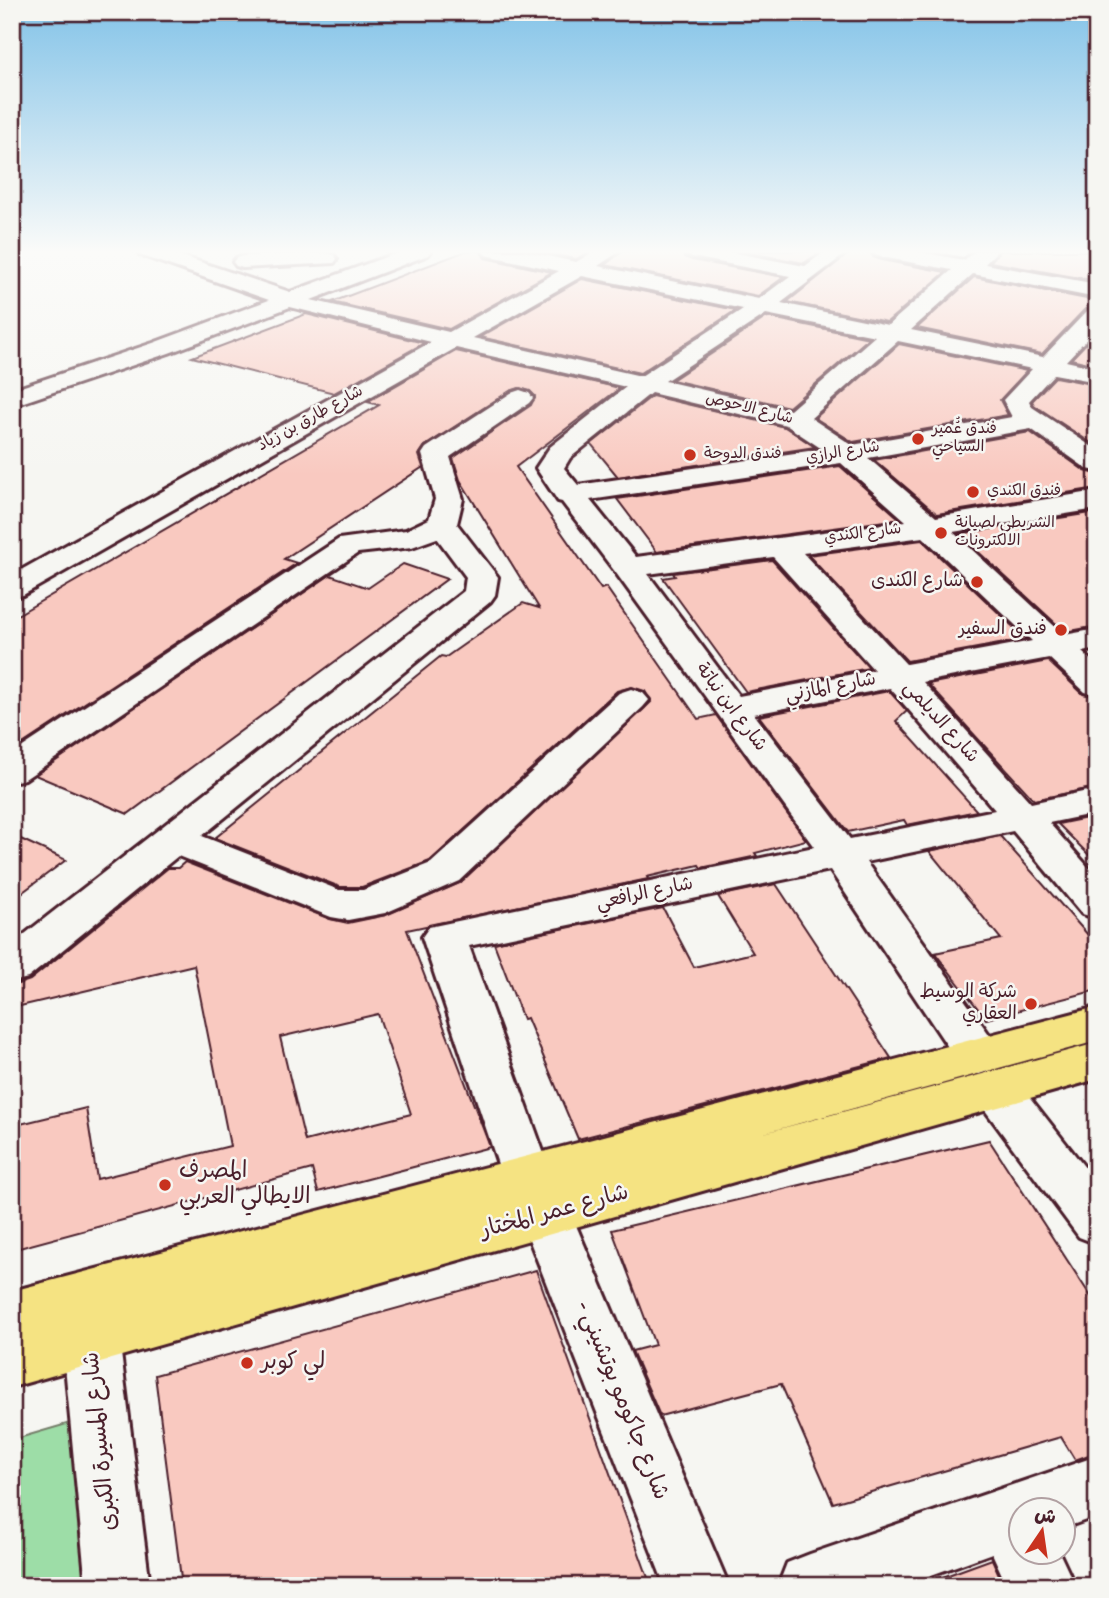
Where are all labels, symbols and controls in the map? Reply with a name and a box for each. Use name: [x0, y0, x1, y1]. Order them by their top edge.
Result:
street label: شارع طارق بن زياد: [255, 383, 367, 457]
street label: شارع الاحوص: [703, 390, 795, 430]
place label: فندق عُُمير السياحي: [930, 416, 997, 460]
marker: فندق عُُمير السياحي: [910, 431, 926, 447]
street label: شارع الرازي: [805, 439, 881, 469]
place label: فندق الدوحة: [704, 445, 782, 465]
marker: فندق الدوحة: [682, 447, 698, 463]
place label: فندق الكندي: [987, 483, 1061, 502]
marker: فندق الكندي: [965, 484, 981, 500]
place label: الشريطي لصيانة الالكترونات: [955, 514, 1055, 552]
street label: شارع الكندي: [823, 521, 903, 549]
marker: الشريطي لصيانة الالكترونات: [933, 525, 949, 541]
place label: شارع الكندى: [871, 571, 963, 594]
marker: شارع الكندى: [969, 574, 985, 590]
place label: فندق السفير: [957, 619, 1047, 642]
marker: فندق السفير: [1053, 622, 1069, 638]
street label: شارع ابن نباتة: [689, 659, 771, 757]
street label: شارع المازني: [784, 669, 879, 711]
street label: شارع الديلمي: [896, 677, 983, 770]
street label: شارع الرافعي: [594, 874, 696, 918]
place label: شركة الوسيط العقاري: [920, 982, 1017, 1027]
marker: شركة الوسيط العقاري: [1023, 996, 1039, 1012]
place label: المصرف الايطالي العربي: [179, 1159, 311, 1216]
marker: المصرف الايطالي العربي: [157, 1177, 173, 1193]
street label: شارع عمر المختار: [476, 1180, 632, 1246]
street label: - شارع جاكومو بوتشيني: [565, 1298, 673, 1506]
street label: شارع المسيرة الكبرى: [79, 1350, 125, 1532]
place label: لي كوبر: [259, 1350, 325, 1381]
marker: لي كوبر: [239, 1355, 255, 1371]
north arrow: [1007, 1496, 1078, 1566]
text: ش: [1032, 1504, 1058, 1531]

